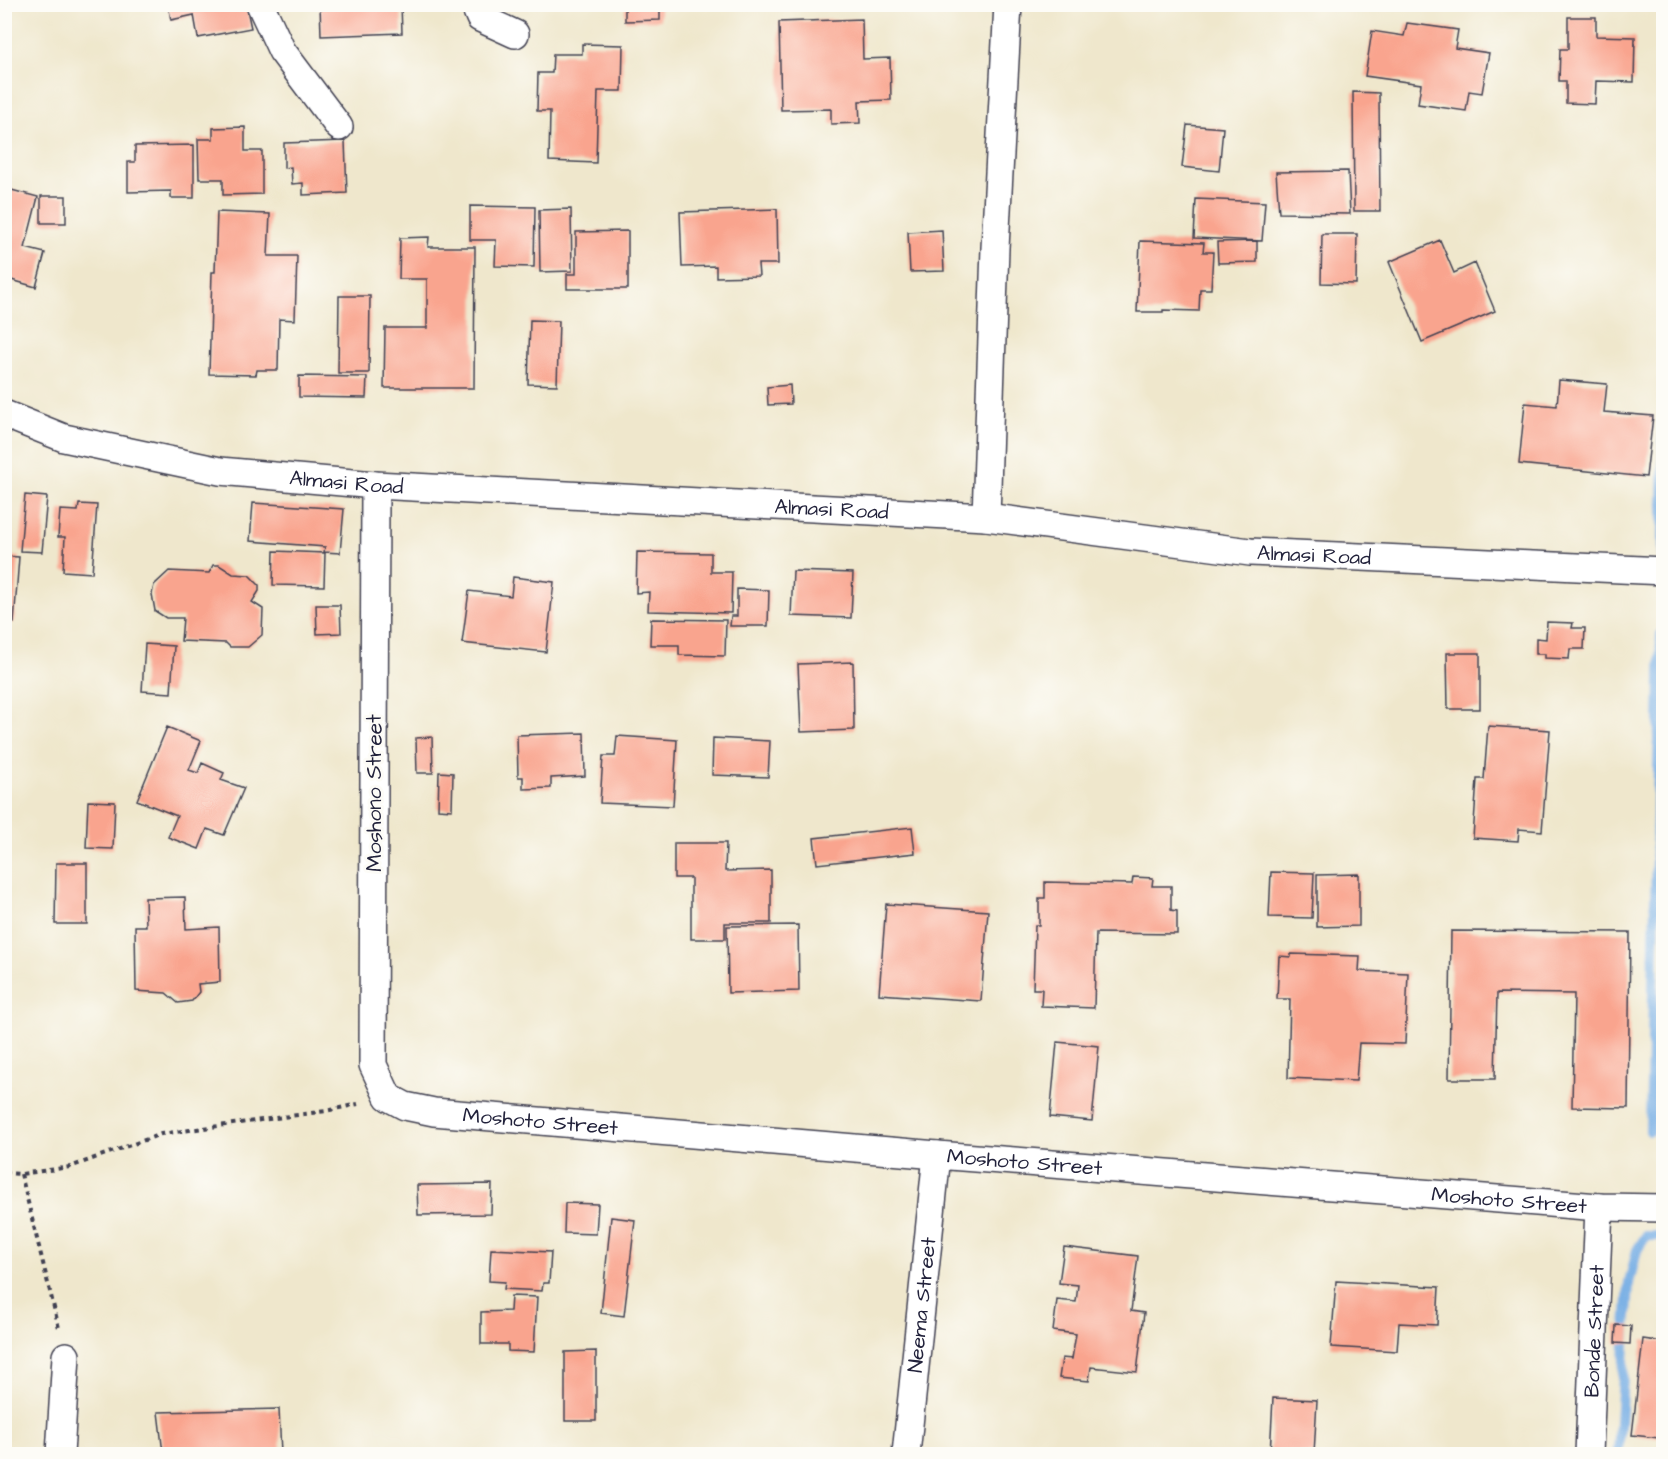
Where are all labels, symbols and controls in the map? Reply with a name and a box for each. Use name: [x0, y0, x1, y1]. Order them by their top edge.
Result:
street label: Almasi Road: [288, 463, 404, 501]
street label: Almasi Road: [774, 492, 890, 527]
street label: Almasi Road: [1256, 538, 1372, 573]
street label: Moshono Street: [360, 714, 389, 872]
street label: Moshoto Street: [462, 1101, 620, 1143]
street label: Moshoto Street: [946, 1142, 1104, 1183]
street label: Moshoto Street: [1431, 1180, 1588, 1221]
street label: Neema Street: [901, 1235, 943, 1374]
street label: Bonde Street: [1577, 1264, 1612, 1398]

